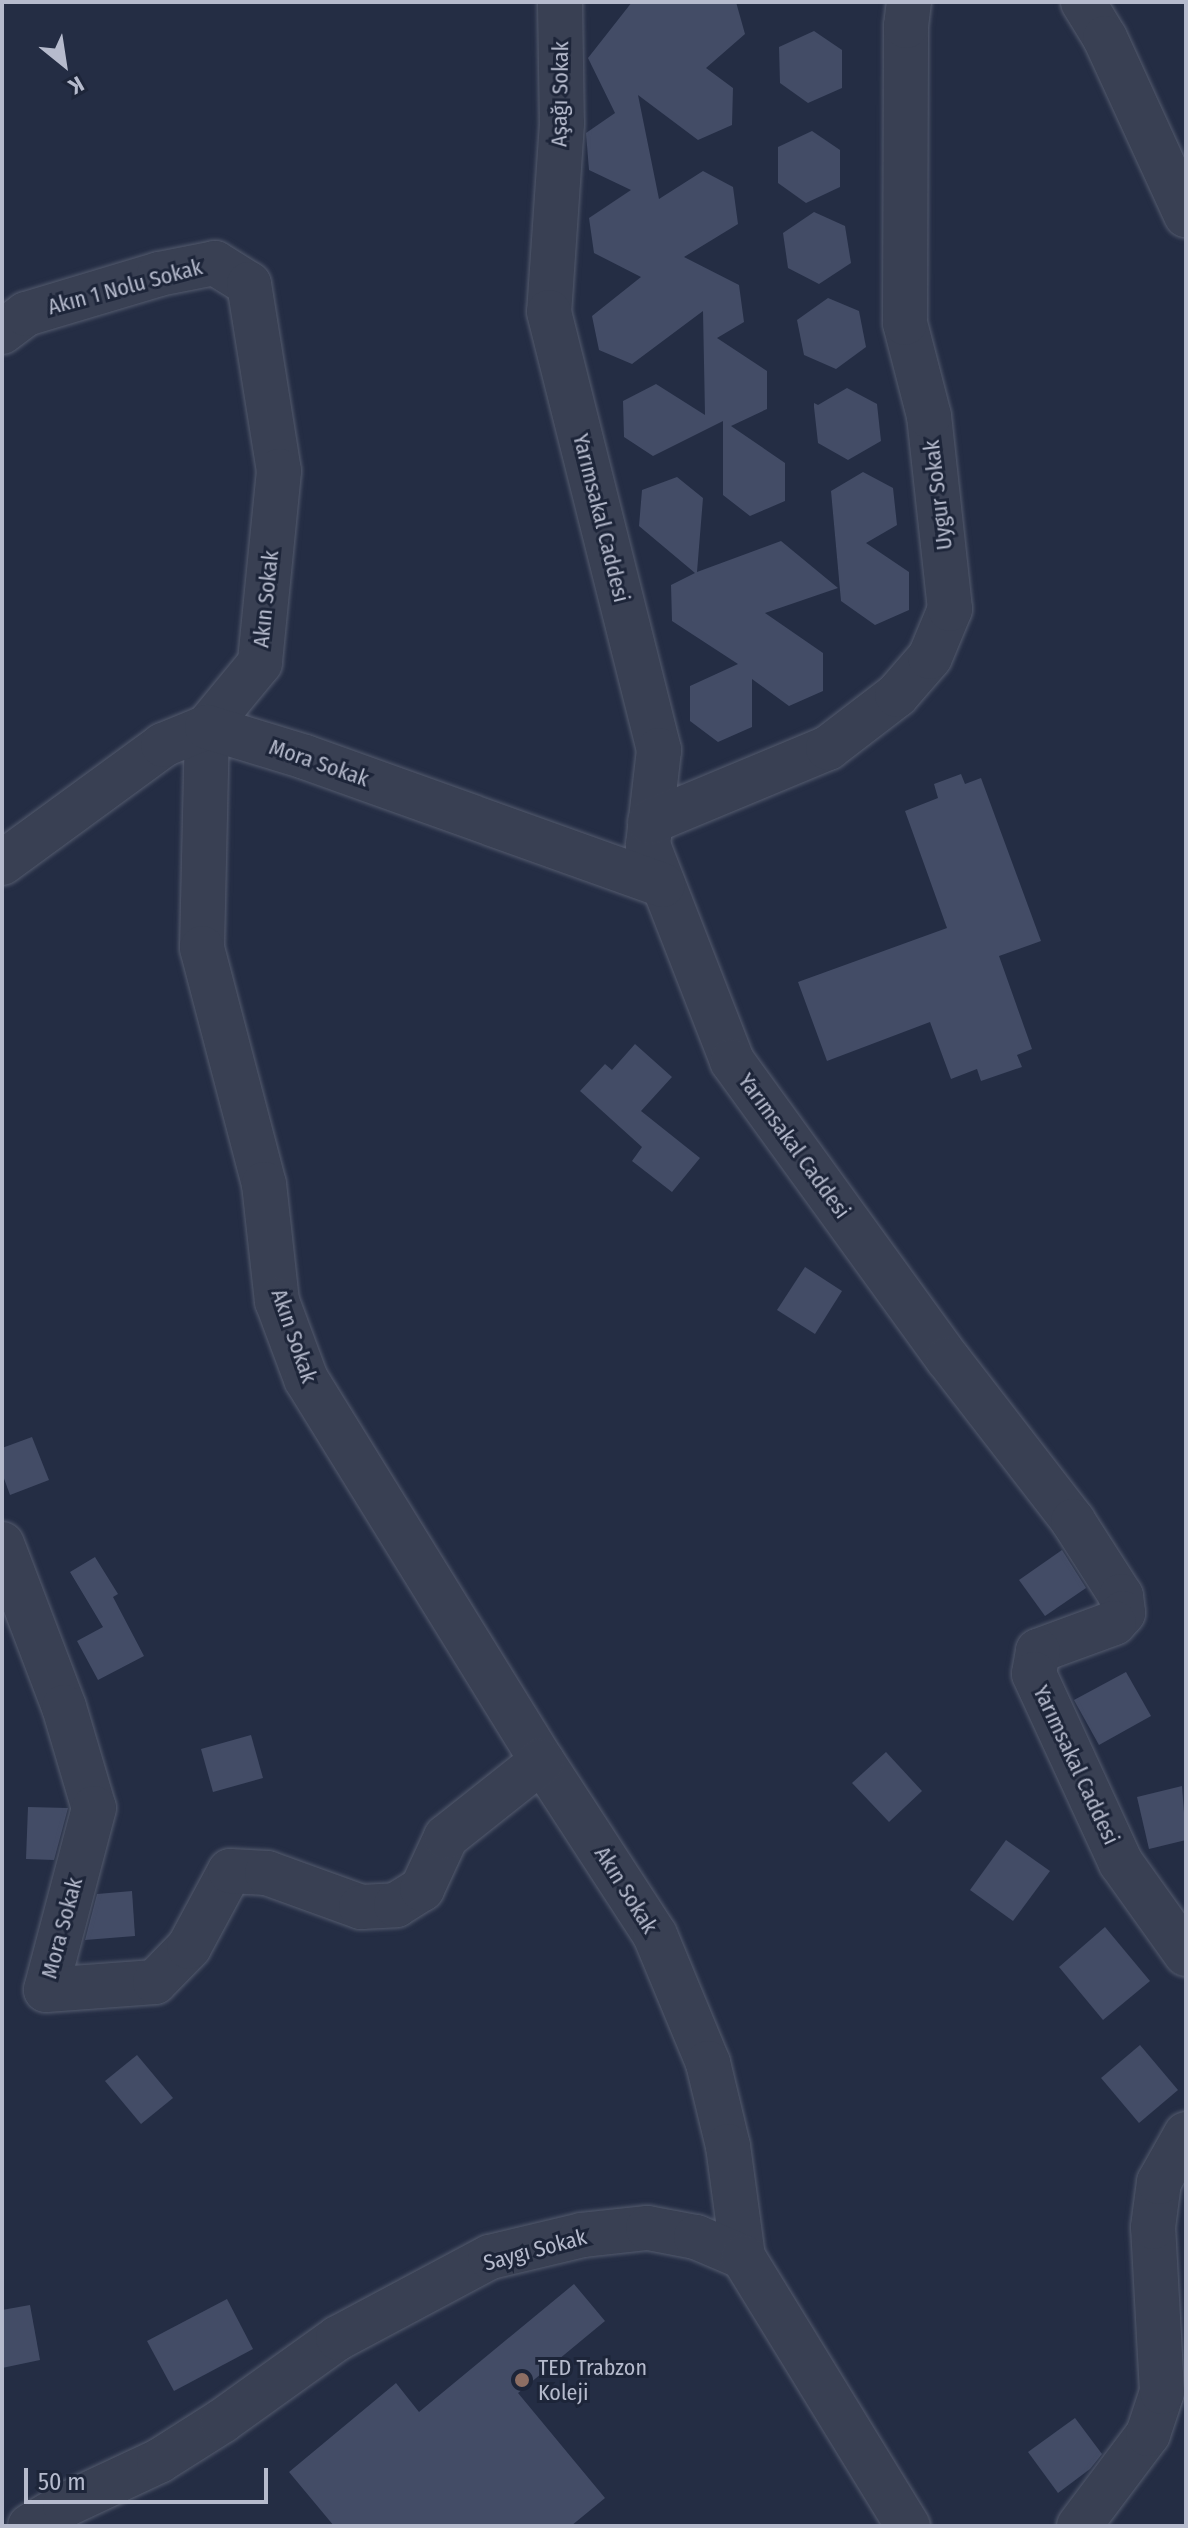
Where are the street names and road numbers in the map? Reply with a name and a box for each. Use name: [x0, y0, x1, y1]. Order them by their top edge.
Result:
street label: Aşağı Sokak: [546, 41, 574, 147]
street label: Akın 1 Nolu Sokak: [45, 254, 205, 320]
street label: Yarımsakal Caddesi: [567, 431, 635, 605]
street label: Uygur Sokak: [918, 438, 958, 552]
street label: Akın Sokak: [248, 549, 284, 649]
street label: Mora Sokak: [266, 734, 372, 792]
street label: Yarımsakal Caddesi: [733, 1068, 855, 1224]
street label: Akın Sokak: [266, 1286, 322, 1386]
street label: Yarımsakal Caddesi: [1028, 1681, 1124, 1849]
street label: Akın Sokak: [589, 1842, 663, 1938]
street label: Mora Sokak: [36, 1875, 88, 1981]
street label: Saygı Sokak: [481, 2224, 589, 2276]

